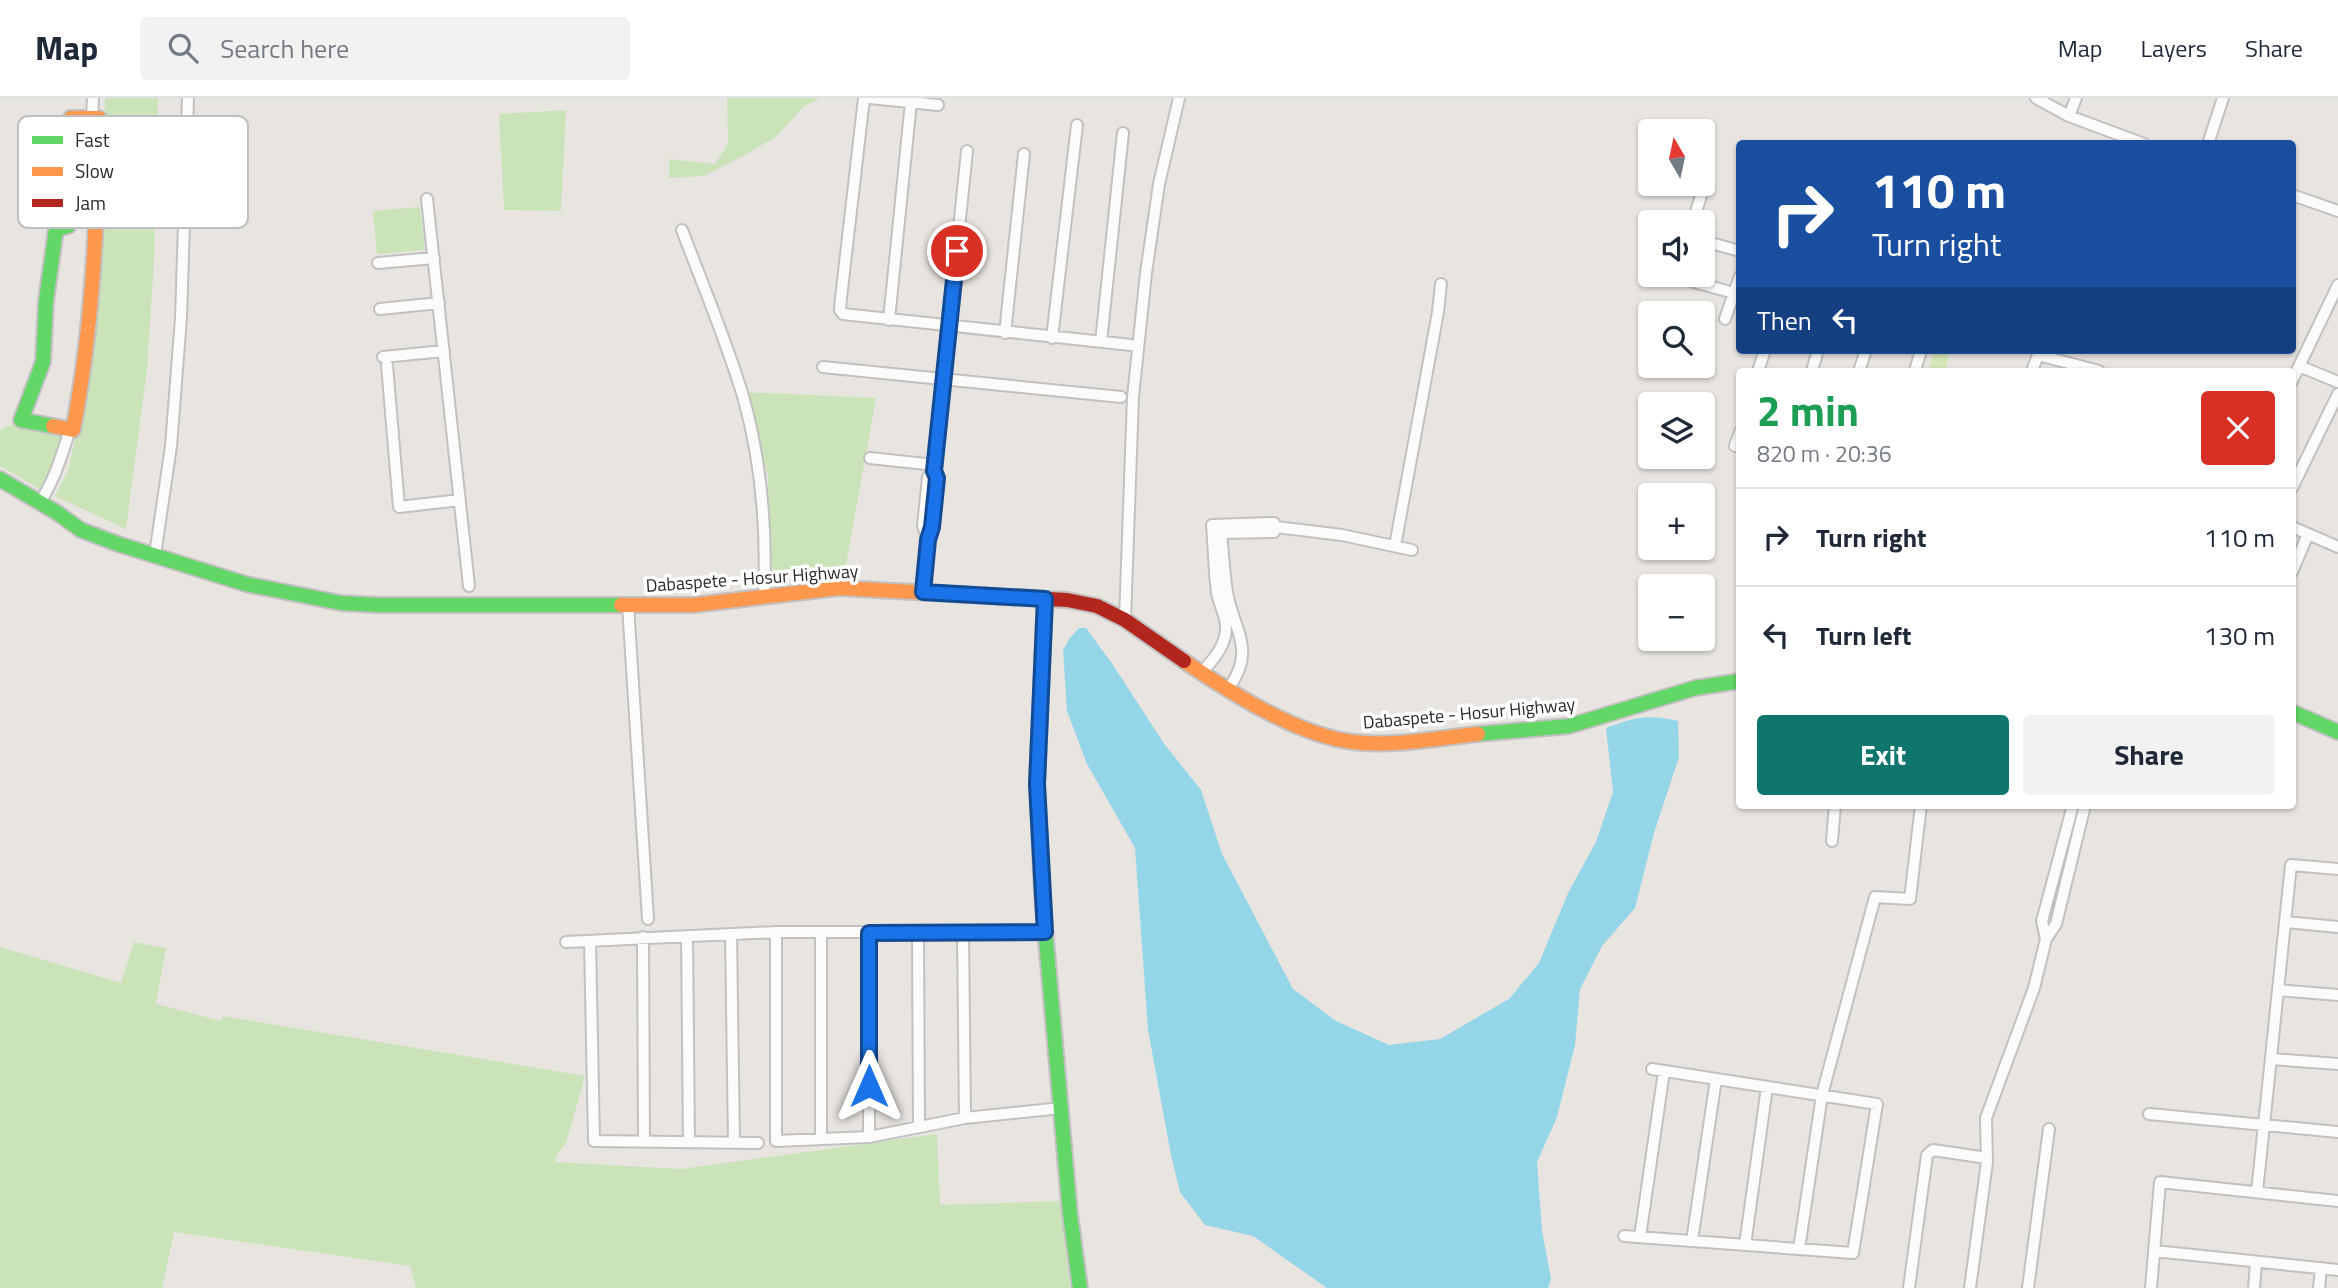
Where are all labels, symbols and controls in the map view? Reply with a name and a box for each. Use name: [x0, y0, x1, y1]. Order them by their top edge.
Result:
search box: [140, 17, 630, 80]
text: Map: [35, 23, 98, 73]
icon: search: [164, 29, 202, 67]
text: Search here: [220, 29, 349, 68]
text: Map: [2058, 30, 2103, 66]
text: Layers: [2141, 30, 2207, 66]
text: Share: [2245, 30, 2303, 66]
legend: [18, 116, 248, 228]
north arrow: [1638, 119, 1715, 196]
map controls: [1638, 119, 1715, 651]
text: Fast: [75, 125, 110, 154]
text: 110 m: [1872, 152, 2006, 227]
text: Slow: [75, 156, 114, 185]
icon: right: [1757, 168, 1848, 259]
text: Jam: [75, 188, 106, 217]
button: sound: [1638, 210, 1715, 287]
text: Turn right: [1872, 220, 2001, 268]
pin: [927, 221, 987, 281]
icon: arrive: [938, 232, 976, 270]
button: search: [1638, 301, 1715, 378]
text: Then: [1757, 301, 1812, 340]
icon: left: [1826, 301, 1864, 339]
text: 2 min: [1757, 378, 1859, 442]
button: close: [2201, 391, 2275, 465]
button: layers: [1638, 392, 1715, 469]
text: 820 m · 20:36: [1757, 436, 1892, 471]
button: +: [1638, 483, 1715, 560]
icon: right: [1757, 518, 1795, 556]
text: Turn right: [1816, 518, 1927, 557]
text: 110 m: [2204, 518, 2275, 557]
street label: Dabaspete - Hosur Highway: [645, 557, 860, 599]
button: −: [1638, 574, 1715, 651]
icon: left: [1757, 616, 1795, 654]
text: Turn left: [1816, 616, 1911, 655]
text: 130 m: [2204, 616, 2275, 655]
street label: Dabaspete - Hosur Highway: [1362, 690, 1577, 736]
button: Exit: [1757, 715, 2009, 795]
button: Share: [2023, 715, 2275, 795]
position arrow: [832, 1049, 906, 1123]

